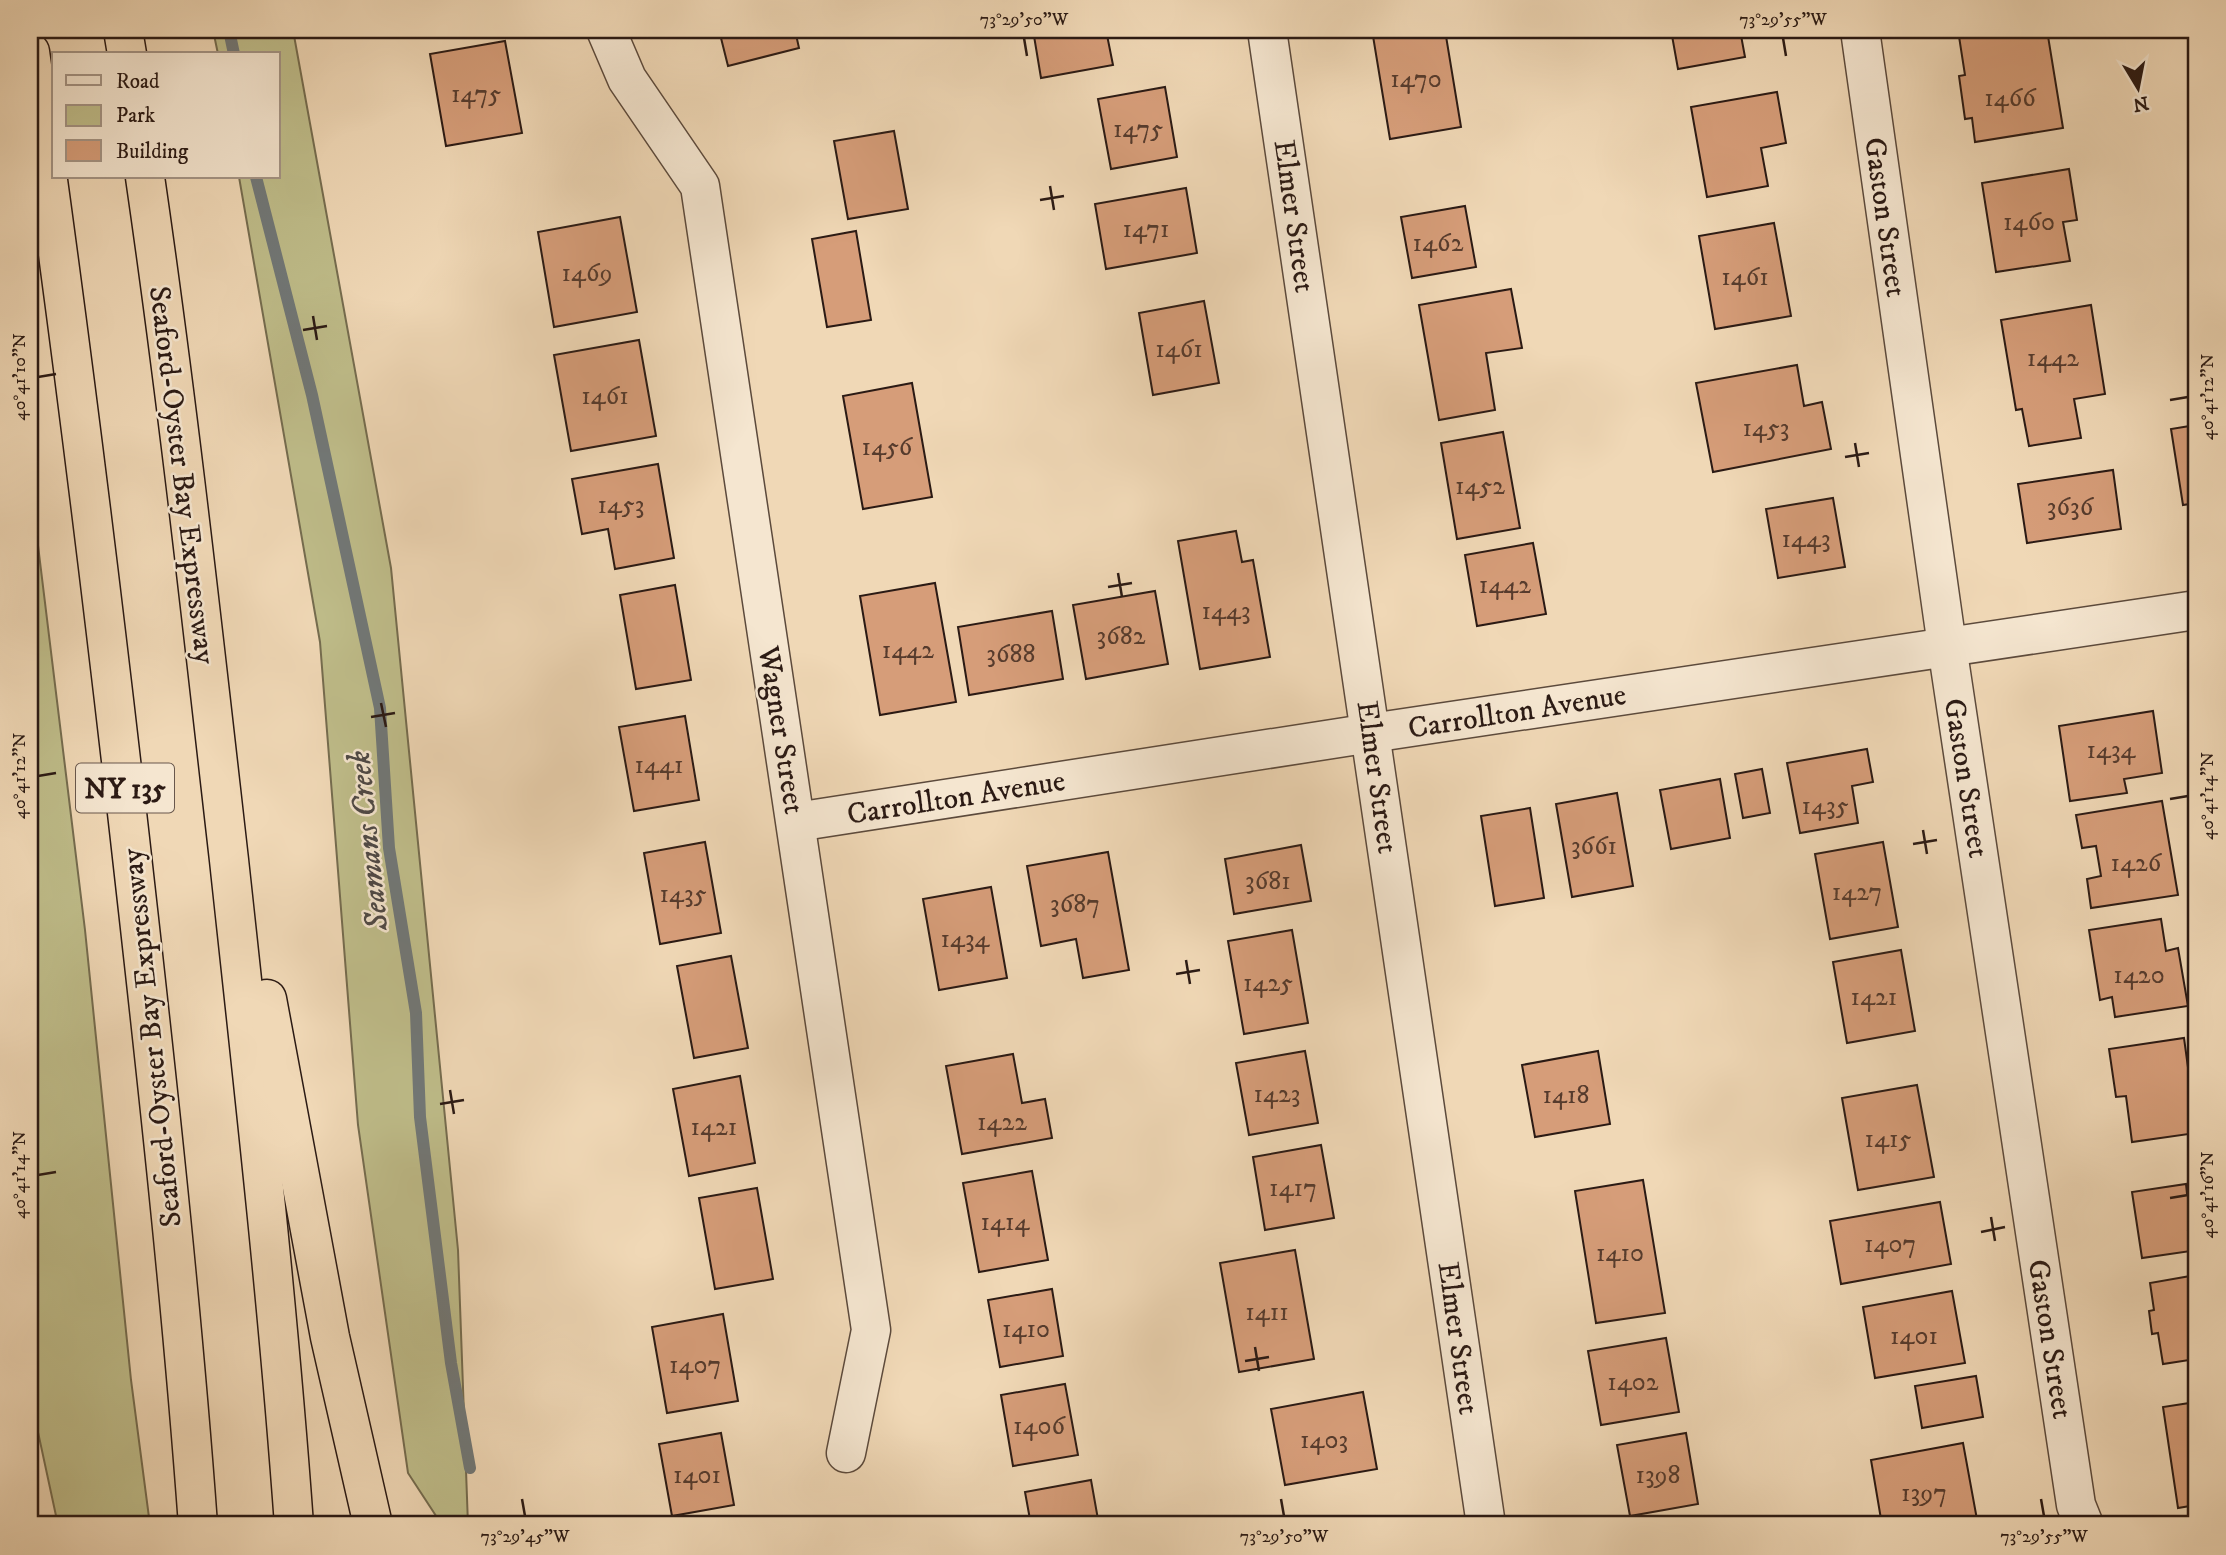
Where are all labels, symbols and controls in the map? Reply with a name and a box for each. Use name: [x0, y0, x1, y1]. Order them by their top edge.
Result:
text: 73°29'50"W: [980, 9, 1069, 31]
text: 73°29'55"W: [1739, 9, 1827, 31]
legend: [52, 52, 280, 178]
north arrow: [2104, 52, 2174, 122]
house number: 1470: [1390, 63, 1442, 96]
text: Road: [116, 69, 160, 95]
house number: 1475: [451, 78, 501, 111]
house number: 1466: [1984, 82, 2037, 115]
text: N: [2131, 91, 2150, 116]
text: Park: [116, 103, 156, 129]
house number: 1475: [1113, 113, 1163, 146]
street label: Gaston Street: [1855, 135, 1914, 300]
street label: Elmer Street: [1265, 138, 1323, 295]
text: Building: [116, 139, 189, 165]
house number: 1460: [2003, 206, 2055, 239]
house number: 1471: [1123, 213, 1169, 246]
house number: 1462: [1413, 227, 1464, 260]
house number: 1469: [561, 257, 613, 290]
house number: 1461: [1721, 261, 1769, 294]
street label: Seaford-Oyster Bay Expressway: [140, 284, 223, 667]
text: 40°41'10"N: [9, 333, 31, 421]
house number: 1461: [1155, 333, 1203, 366]
house number: 1442: [2027, 342, 2079, 375]
text: 40°41'12"N: [2197, 354, 2219, 440]
house number: 1461: [581, 380, 629, 413]
house number: 1453: [1743, 412, 1789, 445]
house number: 1456: [862, 431, 914, 464]
house number: 1452: [1455, 470, 1505, 503]
house number: 1453: [598, 489, 644, 522]
house number: 3636: [2047, 491, 2095, 524]
house number: 1443: [1781, 523, 1831, 556]
house number: 1442: [1479, 569, 1531, 602]
house number: 1443: [1201, 595, 1251, 628]
house number: 3682: [1096, 620, 1146, 653]
house number: 1442: [882, 634, 934, 667]
house number: 3688: [986, 638, 1036, 671]
street label: Wagner Street: [749, 643, 812, 817]
street label: Carrollton Avenue: [1406, 677, 1629, 748]
street label: Gaston Street: [1935, 696, 1996, 861]
street label: Elmer Street: [1348, 699, 1406, 856]
text: 40°41'12"N: [9, 733, 31, 819]
house number: 1434: [2086, 734, 2137, 767]
water label: Seamans Creek: [340, 748, 398, 934]
house number: 1441: [634, 749, 684, 782]
text: 40°41'14"N: [2197, 752, 2219, 840]
street label: Carrollton Avenue: [845, 763, 1068, 834]
road number: NY 135: [76, 764, 174, 812]
house number: 1435: [1801, 790, 1849, 823]
house number: 3661: [1571, 830, 1617, 863]
street label: Seaford-Oyster Bay Expressway: [114, 846, 191, 1229]
house number: 1426: [2111, 847, 2163, 880]
house number: 3681: [1245, 865, 1291, 898]
house number: 1427: [1832, 876, 1882, 909]
house number: 1435: [659, 878, 707, 911]
house number: 3687: [1050, 888, 1100, 921]
house number: 1434: [940, 923, 991, 956]
house number: 1420: [2113, 959, 2165, 992]
house number: 1425: [1243, 967, 1293, 1000]
house number: 1421: [1851, 981, 1897, 1014]
house number: 1423: [1254, 1078, 1301, 1111]
house number: 1418: [1542, 1079, 1590, 1112]
house number: 1422: [977, 1106, 1027, 1139]
house number: 1421: [691, 1111, 737, 1144]
house number: 1415: [1865, 1123, 1911, 1156]
text: 40°41'14"N: [9, 1131, 31, 1219]
text: 40°41'16"N: [2197, 1151, 2219, 1239]
house number: 1417: [1269, 1172, 1317, 1205]
house number: 1414: [980, 1206, 1031, 1239]
house number: 1407: [1864, 1228, 1916, 1261]
house number: 1410: [1596, 1237, 1644, 1270]
street label: Gaston Street: [2019, 1257, 2080, 1422]
street label: Elmer Street: [1429, 1260, 1487, 1417]
house number: 1411: [1245, 1296, 1289, 1329]
house number: 1410: [1002, 1313, 1050, 1346]
house number: 1401: [1890, 1320, 1938, 1353]
house number: 1407: [669, 1349, 721, 1382]
house number: 1402: [1607, 1366, 1659, 1399]
house number: 1406: [1013, 1410, 1066, 1443]
house number: 1403: [1300, 1424, 1348, 1457]
house number: 1401: [673, 1459, 721, 1492]
house number: 1398: [1635, 1459, 1681, 1492]
house number: 1397: [1901, 1477, 1947, 1510]
text: 73°29'45"W: [481, 1526, 570, 1548]
text: 73°29'50"W: [1240, 1526, 1329, 1548]
text: 73°29'55"W: [2000, 1526, 2088, 1548]

